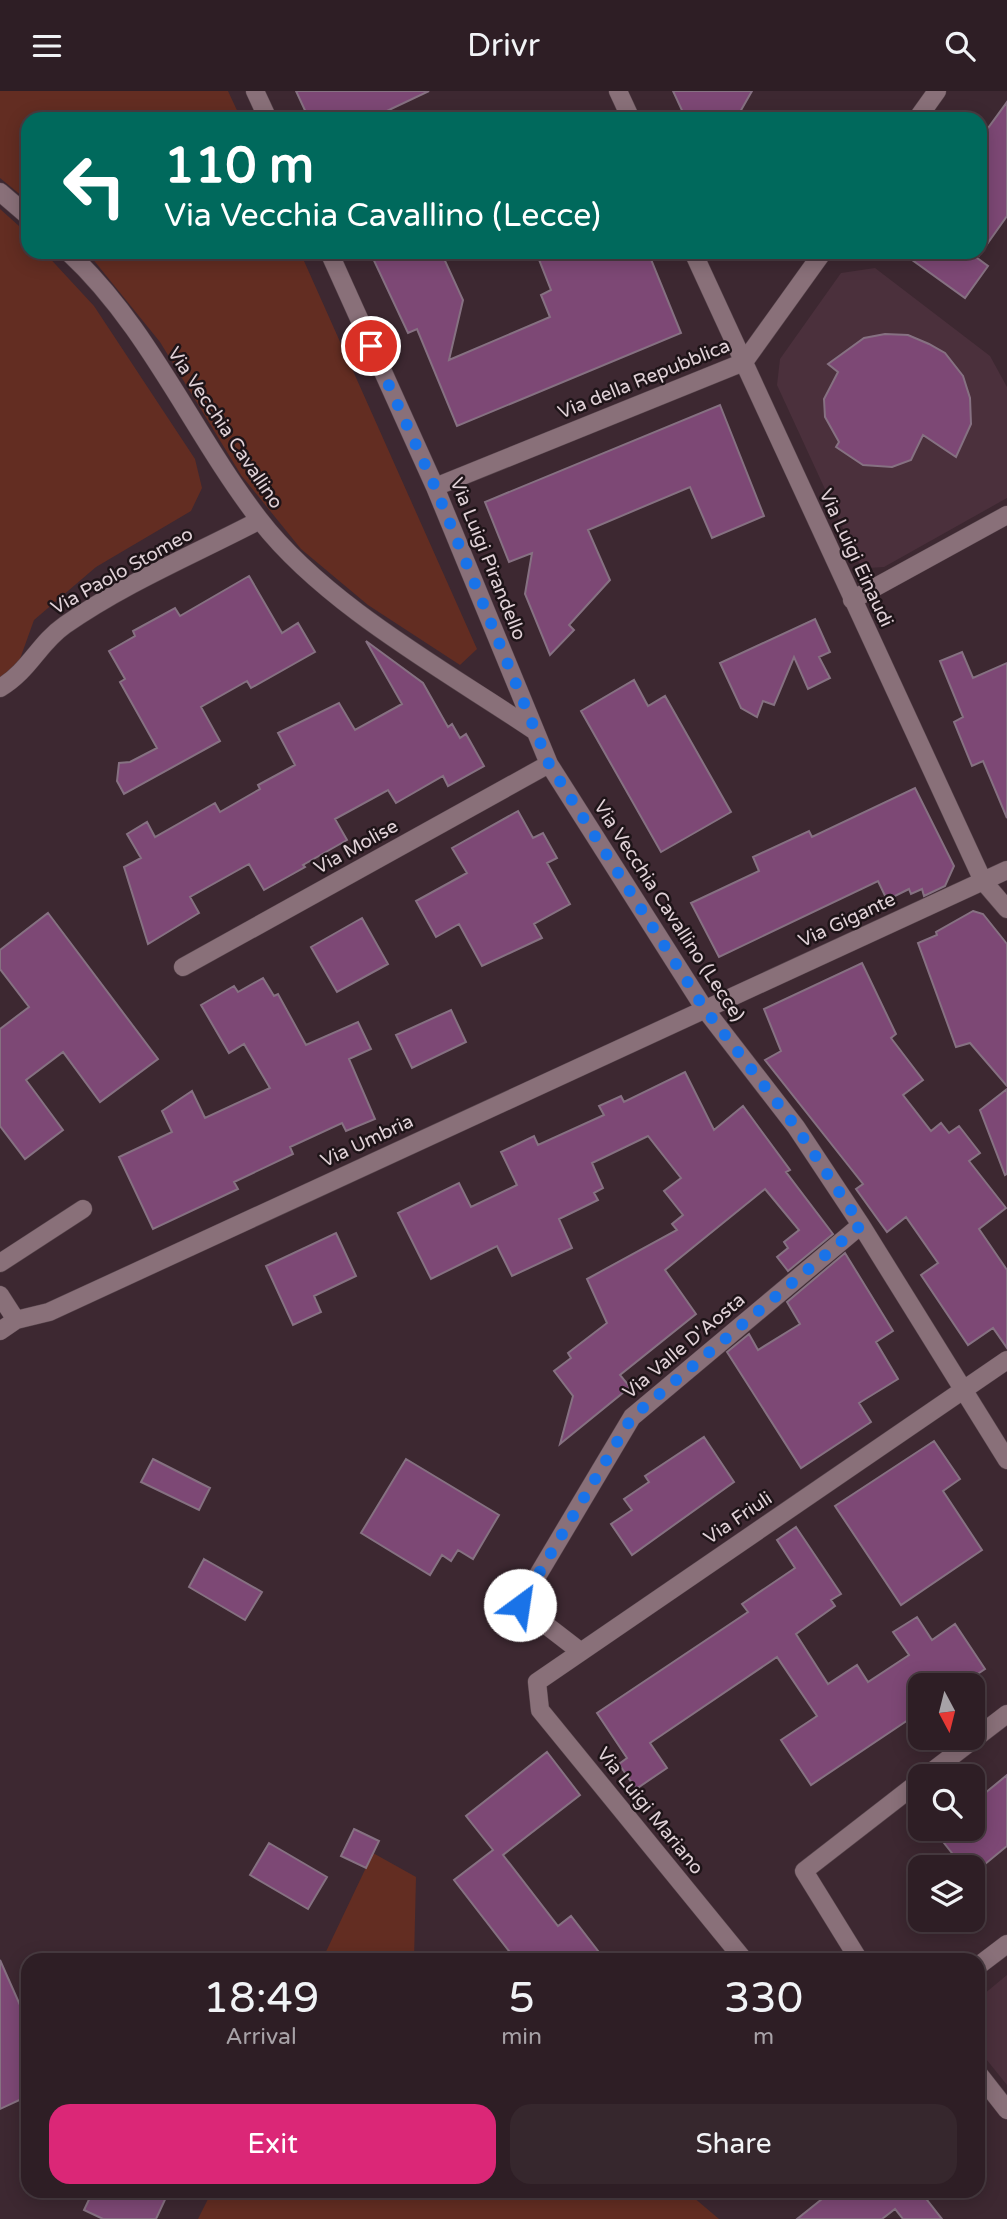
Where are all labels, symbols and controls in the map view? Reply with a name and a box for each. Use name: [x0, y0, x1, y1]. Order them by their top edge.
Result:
icon: menu: [28, 27, 66, 65]
text: Drivr: [467, 27, 540, 65]
icon: search: [941, 27, 979, 65]
text: 110 m: [164, 137, 314, 196]
icon: left: [49, 140, 140, 231]
text: Via Vecchia Cavallino (Lecce): [164, 197, 601, 235]
pin: [341, 316, 401, 376]
icon: arrive: [352, 327, 390, 365]
street label: Via della Repubblica: [555, 334, 733, 424]
street label: Via Vecchia Cavallino: [163, 343, 287, 513]
street label: Via Luigi Pirandello: [445, 475, 531, 643]
street label: Via Luigi Einaudi: [814, 486, 898, 630]
street label: Via Paolo Stomeo: [47, 523, 197, 619]
street label: Via Vecchia Cavallino (Lecce): [589, 796, 749, 1026]
street label: Via Molise: [310, 815, 402, 879]
street label: Via Gigante: [795, 888, 899, 952]
street label: Via Umbria: [317, 1110, 417, 1172]
street label: Via Valle D'Aosta: [619, 1289, 749, 1403]
street label: Via Friuli: [700, 1487, 776, 1549]
position arrow: [483, 1568, 557, 1642]
north arrow: [908, 1673, 985, 1750]
map controls: [908, 1673, 985, 1932]
street label: Via Luigi Mariano: [592, 1743, 708, 1879]
button: search: [908, 1764, 985, 1841]
button: layers: [908, 1855, 985, 1932]
text: 18:49: [203, 1973, 319, 2024]
text: 5: [508, 1973, 535, 2024]
text: 330: [724, 1973, 803, 2024]
text: Arrival: [226, 2023, 297, 2051]
text: min: [501, 2023, 542, 2051]
text: m: [753, 2023, 774, 2051]
button: Exit: [49, 2104, 496, 2184]
button: Share: [510, 2104, 957, 2184]

